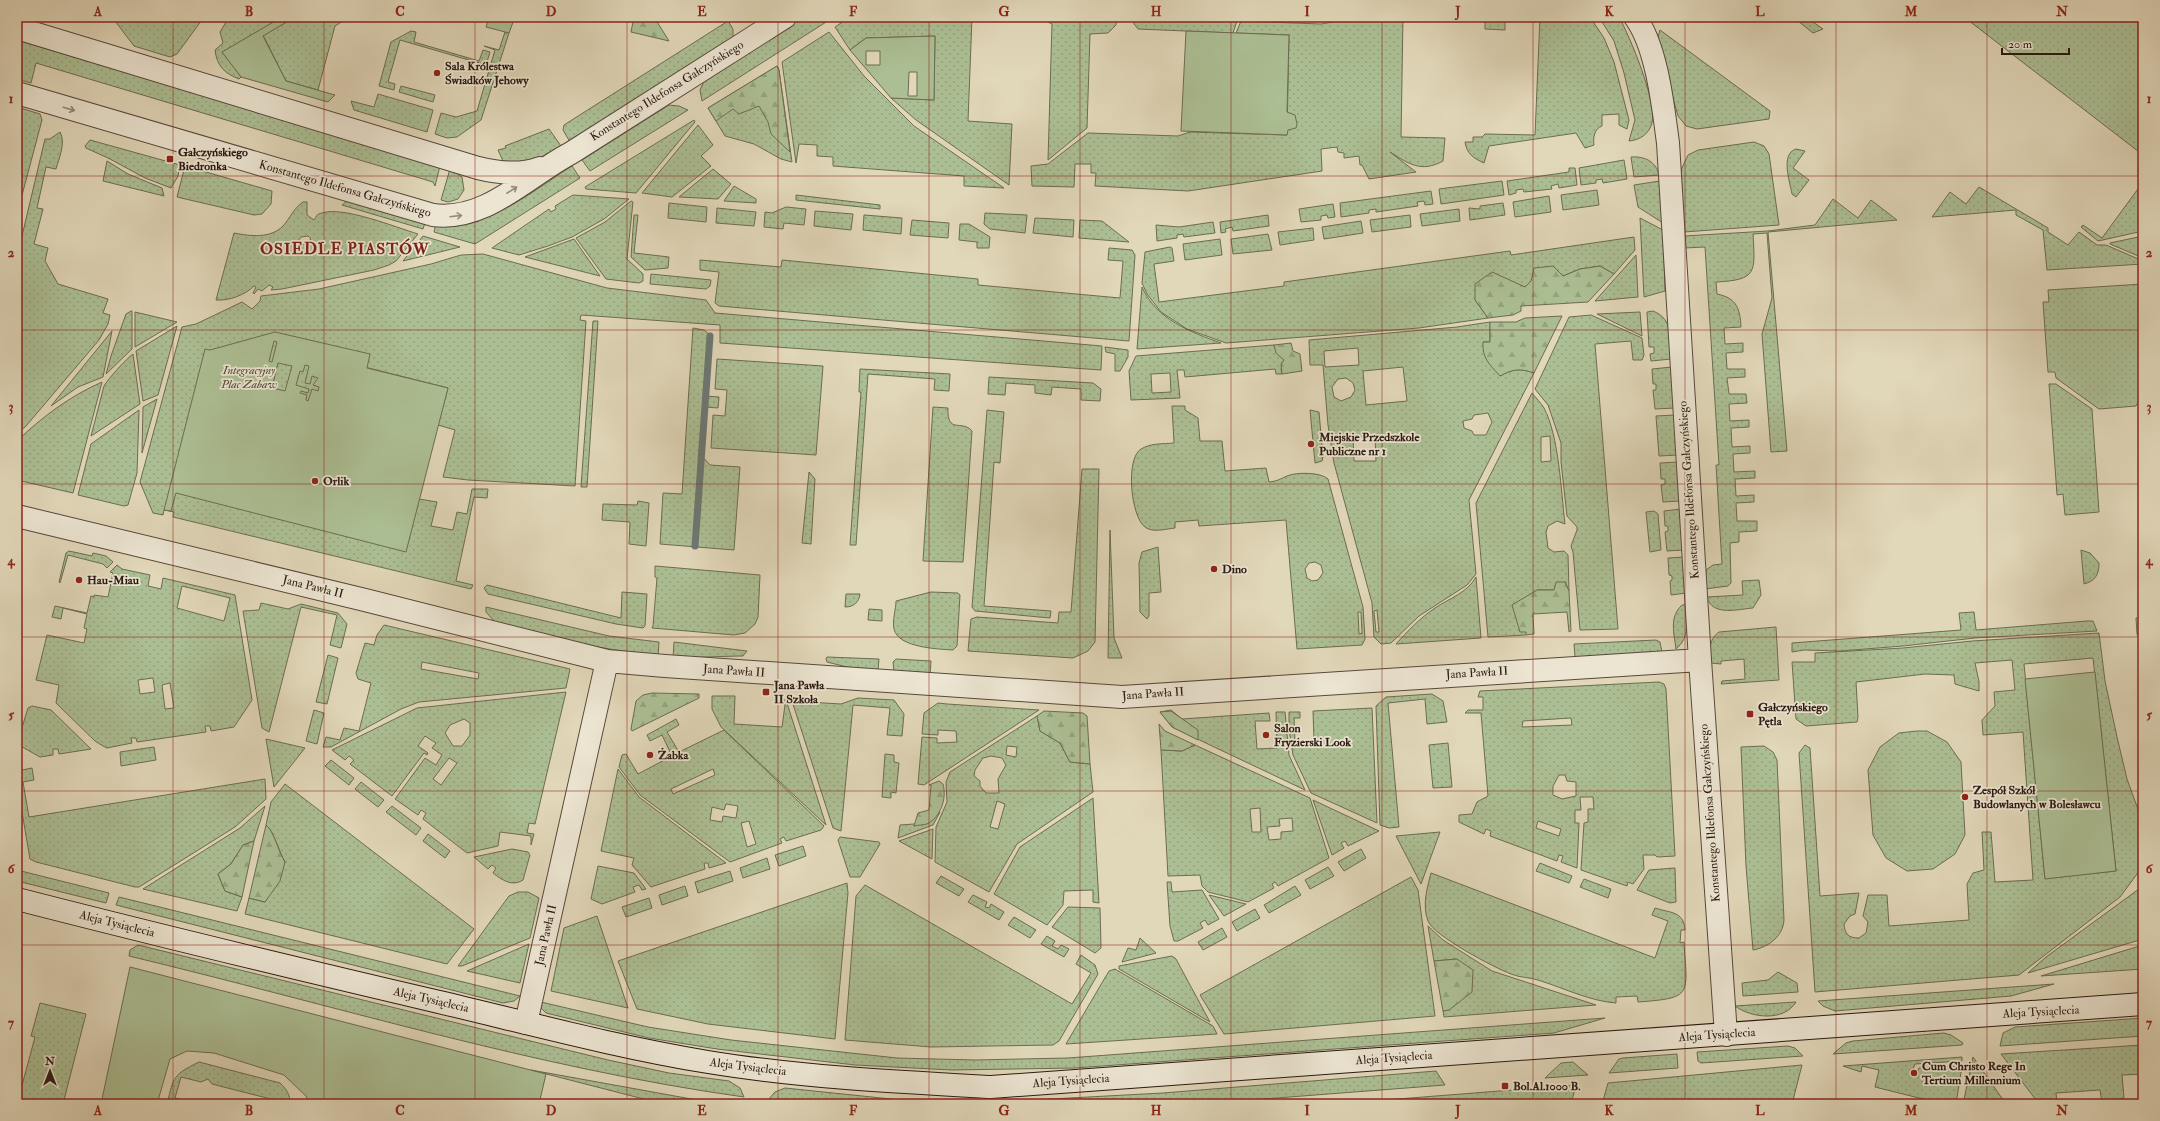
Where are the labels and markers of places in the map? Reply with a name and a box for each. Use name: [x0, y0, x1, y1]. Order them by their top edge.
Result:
place label: Sala Królestwa Świadków Jehowy: [445, 59, 529, 88]
marker: Sala Królestwa Świadków Jehowy: [432, 68, 442, 78]
place label: Gałczyńskiego Biedronka: [178, 145, 248, 174]
marker: Gałczyńskiego Biedronka: [165, 154, 175, 164]
place label: Miejskie Przedszkole Publiczne nr 1: [1318, 430, 1420, 459]
marker: Miejskie Przedszkole Publiczne nr 1: [1306, 439, 1316, 449]
place label: Orlik: [323, 474, 349, 489]
marker: Orlik: [310, 476, 320, 486]
place label: Dino: [1222, 562, 1247, 577]
marker: Dino: [1209, 564, 1219, 574]
place label: Hau-Miau: [87, 573, 140, 588]
marker: Hau-Miau: [74, 575, 84, 585]
place label: Jana Pawła II Szkoła: [773, 678, 825, 707]
marker: Jana Pawła II Szkoła: [761, 687, 771, 697]
place label: Gałczyńskiego Pętla: [1758, 700, 1828, 729]
marker: Gałczyńskiego Pętla: [1745, 709, 1755, 719]
place label: Salon Fryzierski Look: [1274, 721, 1351, 750]
marker: Salon Fryzierski Look: [1261, 730, 1271, 740]
place label: Żabka: [658, 747, 689, 763]
marker: Żabka: [645, 750, 655, 760]
place label: Zespół Szkół Budowlanych w Bolesławcu: [1973, 783, 2102, 812]
marker: Zespół Szkół Budowlanych w Bolesławcu: [1960, 792, 1970, 802]
place label: Cum Christo Rege In Tertium Millennium: [1921, 1059, 2027, 1088]
marker: Cum Christo Rege In Tertium Millennium: [1909, 1068, 1919, 1078]
place label: Bol.Al.1000 B.: [1513, 1079, 1581, 1094]
marker: Bol.Al.1000 B.: [1500, 1081, 1510, 1091]

